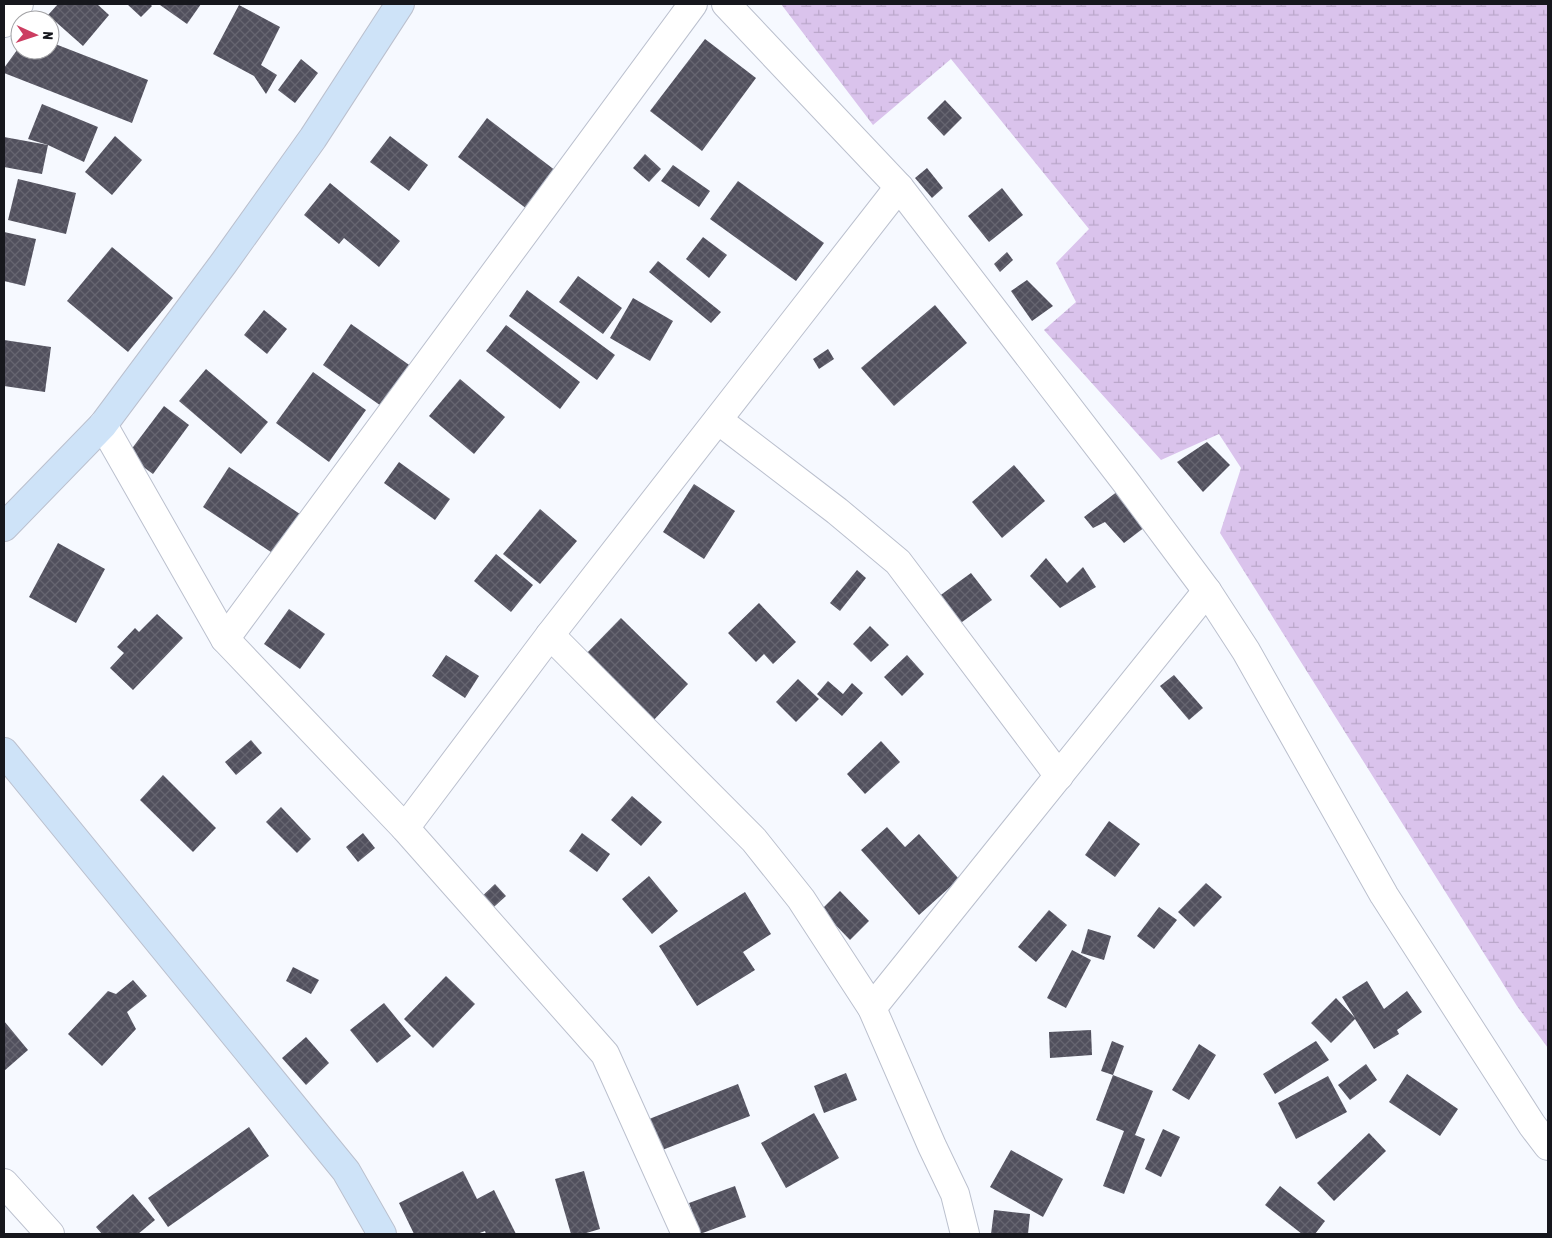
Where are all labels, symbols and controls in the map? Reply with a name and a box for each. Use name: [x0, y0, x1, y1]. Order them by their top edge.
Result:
north arrow: [10, 10, 60, 60]
text: N: [40, 31, 56, 40]

